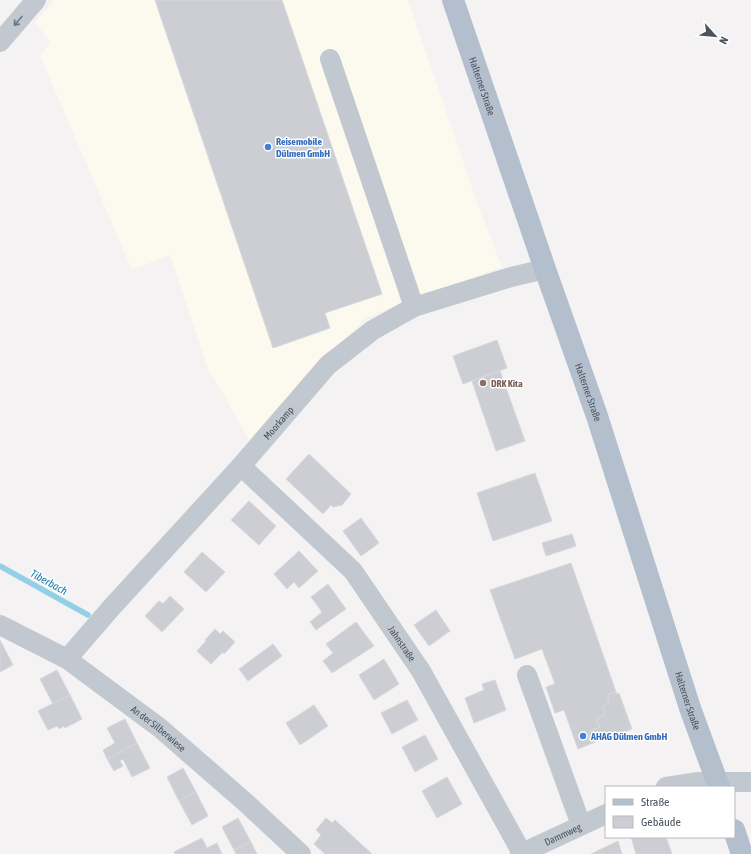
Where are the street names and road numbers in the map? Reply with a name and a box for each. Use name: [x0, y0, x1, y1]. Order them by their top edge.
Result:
street label: Halterner Straße: [467, 56, 498, 117]
street label: Halterner Straße: [573, 362, 604, 423]
street label: Moorkamp: [261, 404, 296, 441]
street label: Jahnstraße: [386, 623, 418, 664]
street label: Halterner Straße: [673, 670, 703, 732]
street label: An der Silberwiese: [129, 703, 189, 754]
street label: Dammweg: [542, 821, 583, 847]

